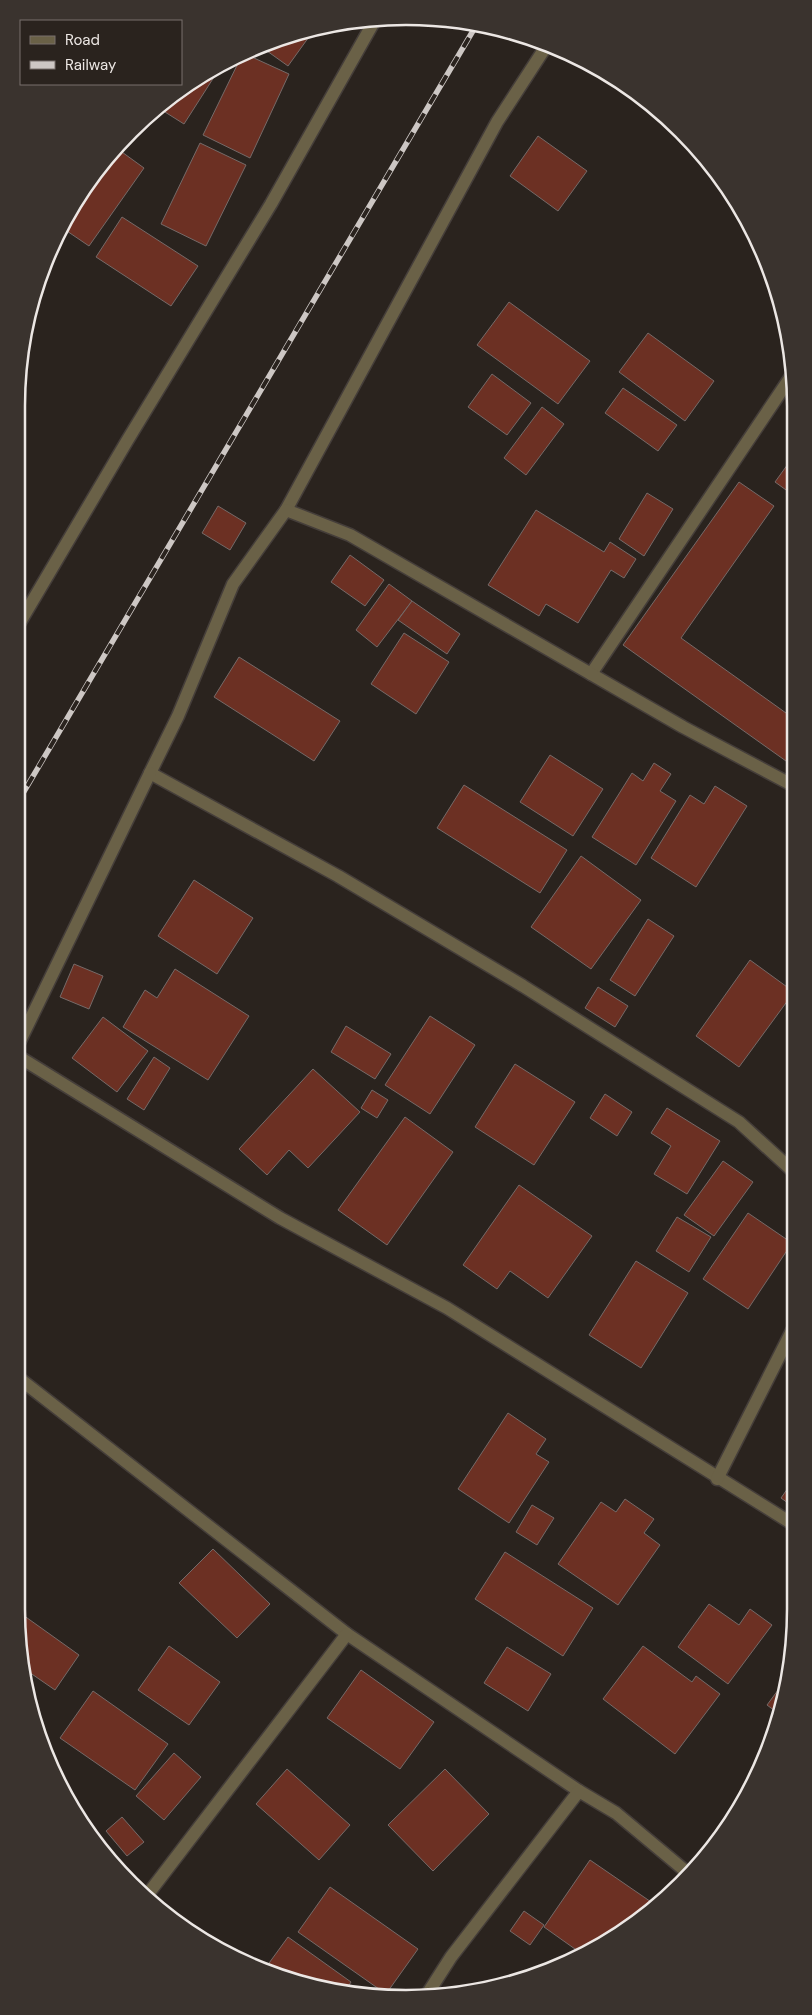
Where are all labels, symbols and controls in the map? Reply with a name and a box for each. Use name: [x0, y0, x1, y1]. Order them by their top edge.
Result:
legend: [20, 20, 182, 85]
text: Road: [65, 30, 100, 50]
text: Railway: [65, 55, 117, 75]

